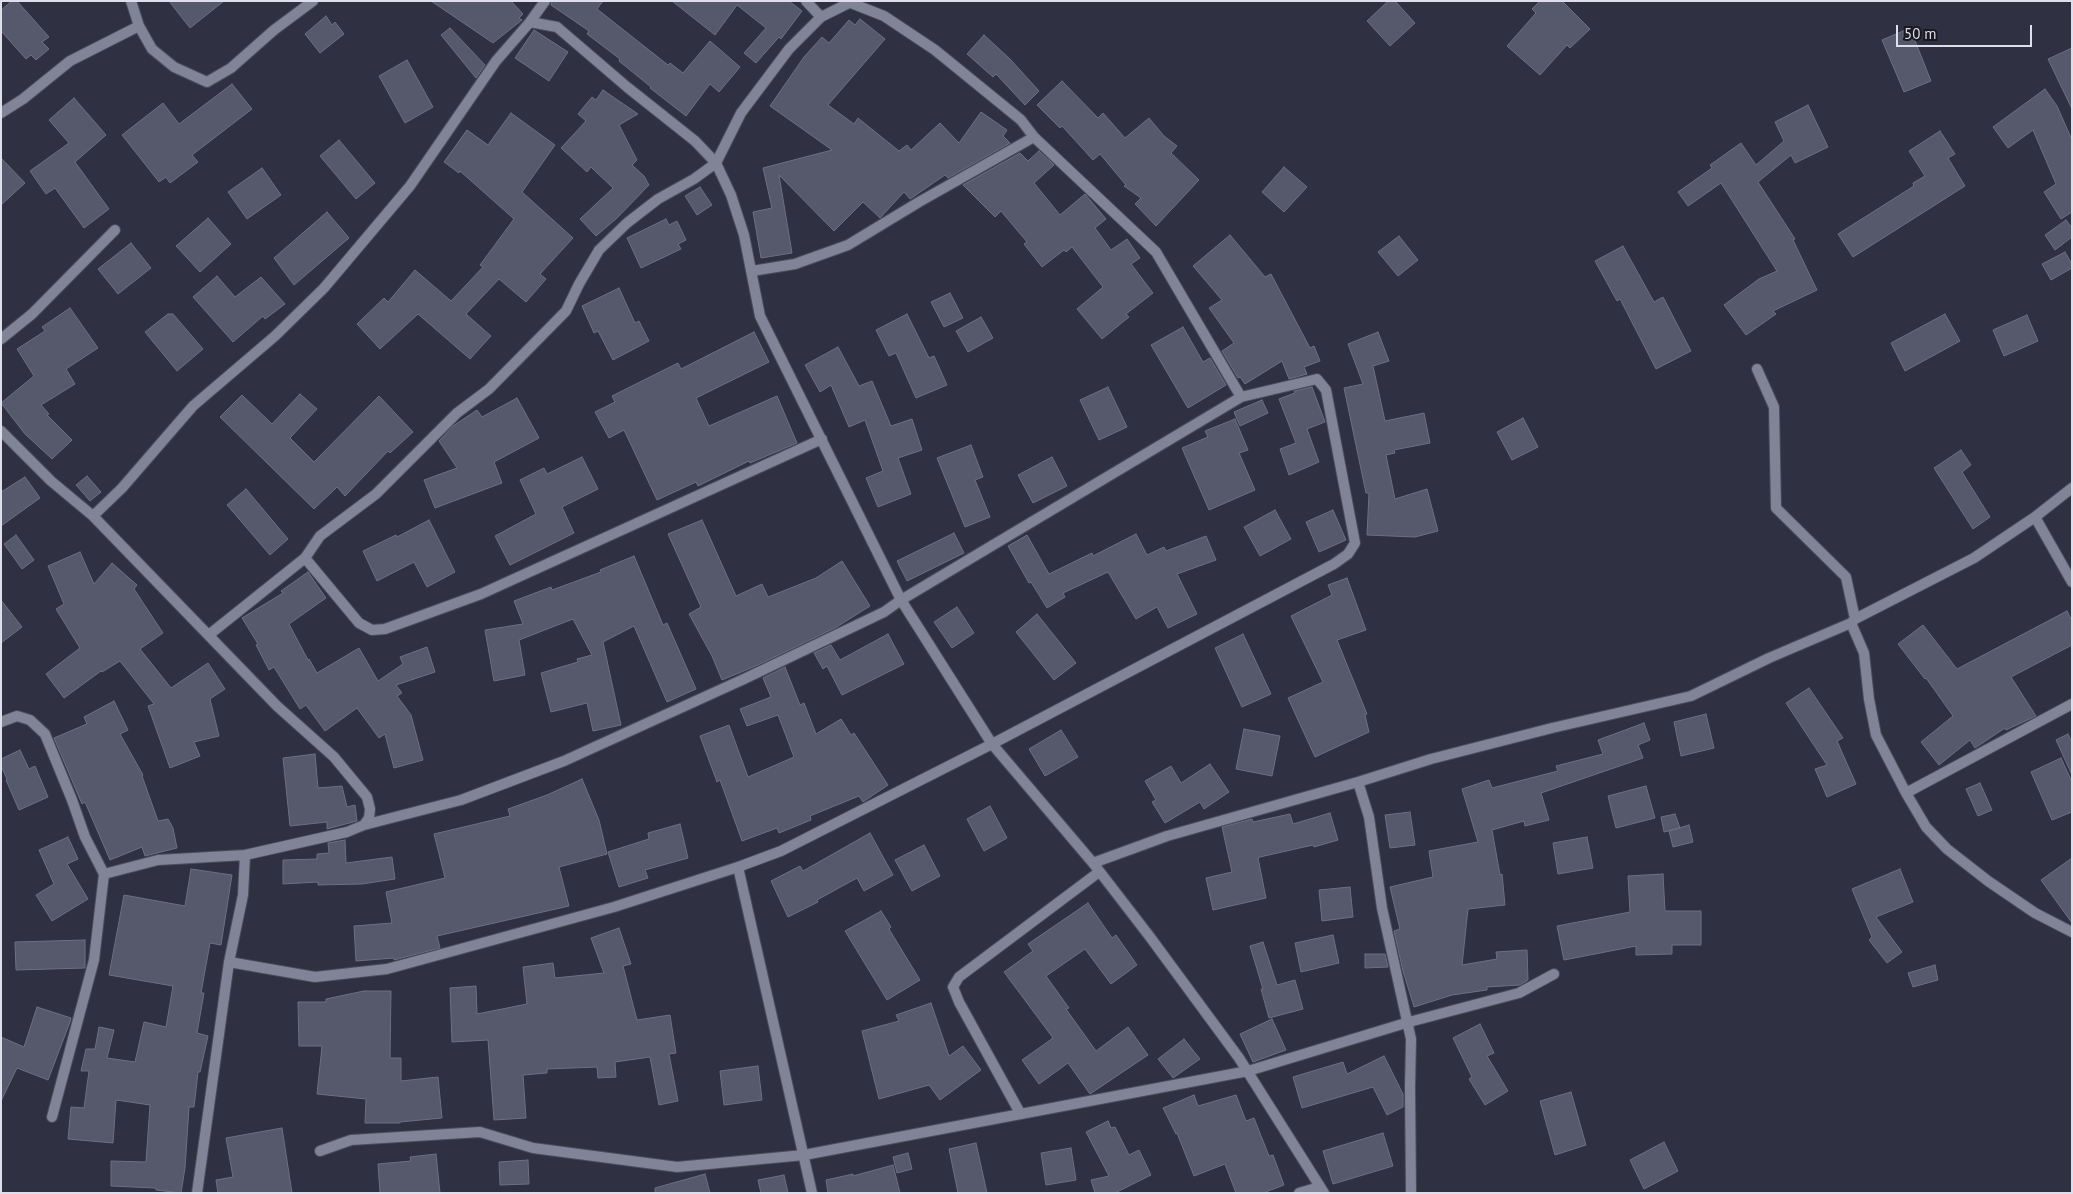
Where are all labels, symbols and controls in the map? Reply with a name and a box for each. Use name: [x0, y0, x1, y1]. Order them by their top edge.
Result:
scale bar: [1898, 15, 2034, 47]
text: 50 m: [1904, 24, 1937, 43]

